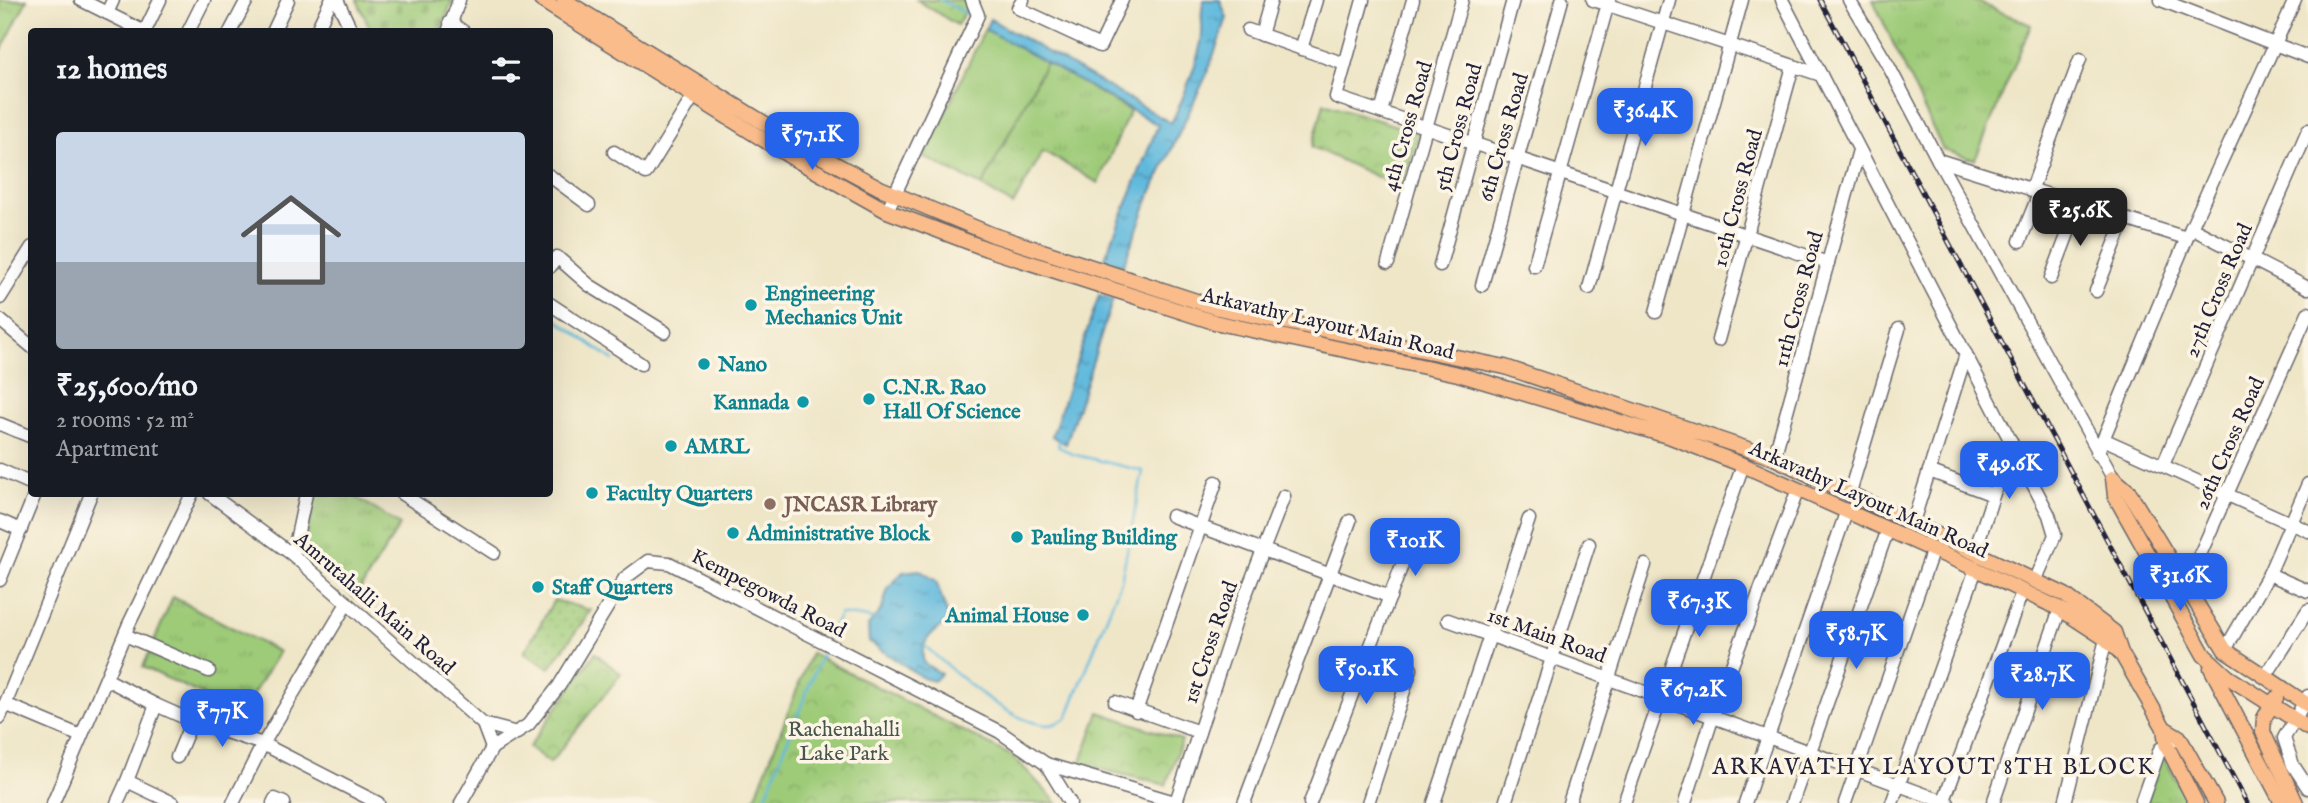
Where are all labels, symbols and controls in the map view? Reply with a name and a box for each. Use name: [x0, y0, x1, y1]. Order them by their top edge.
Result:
text: 12 homes: [56, 51, 167, 89]
icon: filters: [487, 51, 525, 89]
street label: 4th Cross Road: [1377, 58, 1440, 195]
street label: 5th Cross Road: [1429, 60, 1490, 194]
street label: 6th Cross Road: [1473, 69, 1536, 205]
pin: ₹36.4K: [1588, 88, 1702, 148]
text: ₹36.4K: [1613, 96, 1677, 125]
pin: ₹57.1K: [755, 113, 869, 172]
text: ₹57.1K: [781, 120, 843, 149]
street label: 10th Cross Road: [1707, 126, 1770, 270]
icon: home: [228, 177, 354, 303]
pin: ₹25.6K: [2023, 188, 2137, 248]
text: ₹25.6K: [2048, 196, 2112, 225]
street label: 27th Cross Road: [2179, 219, 2260, 362]
street label: 11th Cross Road: [1768, 228, 1831, 370]
place label: Engineering Mechanics Unit: [765, 281, 903, 332]
street label: Arkavathy Layout Main Road: [1198, 282, 1457, 367]
marker: Engineering Mechanics Unit: [743, 297, 759, 313]
place label: Nano: [717, 352, 768, 379]
marker: Nano: [696, 356, 712, 372]
text: ₹25,600/mo: [56, 368, 198, 406]
street label: 26th Cross Road: [2189, 372, 2272, 514]
place label: C.N.R. Rao Hall Of Science: [883, 375, 1021, 426]
place label: Kannada: [713, 390, 790, 417]
marker: C.N.R. Rao Hall Of Science: [861, 391, 877, 407]
marker: Kannada: [795, 394, 811, 410]
text: 2 rooms · 52 m²: [56, 406, 194, 435]
place label: AMRL: [684, 434, 751, 461]
text: Apartment: [56, 435, 159, 464]
street label: Arkavathy Layout Main Road: [1744, 435, 1993, 566]
marker: AMRL: [663, 438, 679, 454]
pin: ₹49.6K: [1952, 442, 2066, 501]
text: ₹49.6K: [1976, 449, 2042, 478]
place label: Faculty Quarters: [606, 481, 753, 508]
marker: Faculty Quarters: [584, 485, 600, 501]
place label: JNCASR Library: [781, 492, 938, 519]
marker: JNCASR Library: [762, 496, 778, 512]
pin: ₹101K: [1366, 518, 1464, 578]
place label: Administrative Block: [746, 521, 930, 548]
marker: Administrative Block: [725, 525, 741, 541]
place label: Pauling Building: [1031, 525, 1178, 552]
street label: Amrutahalli Main Road: [287, 526, 461, 682]
text: ₹101K: [1386, 526, 1444, 555]
marker: Pauling Building: [1009, 529, 1025, 545]
street label: Kempegowda Road: [686, 544, 851, 645]
pin: ₹31.6K: [2123, 554, 2237, 613]
text: ₹31.6K: [2149, 561, 2211, 590]
place label: Staff Quarters: [552, 575, 673, 602]
street label: 1st Cross Road: [1178, 577, 1245, 707]
marker: Staff Quarters: [530, 579, 546, 595]
pin: ₹67.3K: [1642, 580, 1756, 639]
text: ₹67.3K: [1667, 587, 1731, 616]
street label: 1st Main Road: [1483, 602, 1610, 671]
place label: Animal House: [945, 603, 1069, 630]
marker: Animal House: [1075, 607, 1091, 623]
pin: ₹58.7K: [1799, 612, 1913, 671]
text: ₹58.7K: [1825, 619, 1887, 648]
pin: ₹50.1K: [1309, 646, 1423, 706]
pin: ₹28.7K: [1985, 652, 2099, 712]
text: ₹50.1K: [1335, 654, 1397, 683]
text: ₹28.7K: [2010, 660, 2074, 689]
pin: ₹67.2K: [1636, 668, 1750, 727]
text: ₹67.2K: [1660, 675, 1726, 704]
pin: ₹77K: [181, 690, 263, 749]
text: ₹77K: [196, 697, 248, 726]
park label: Rachenahalli Lake Park: [788, 717, 900, 768]
district label: ARKAVATHY LAYOUT 8TH BLOCK: [1711, 753, 2156, 782]

